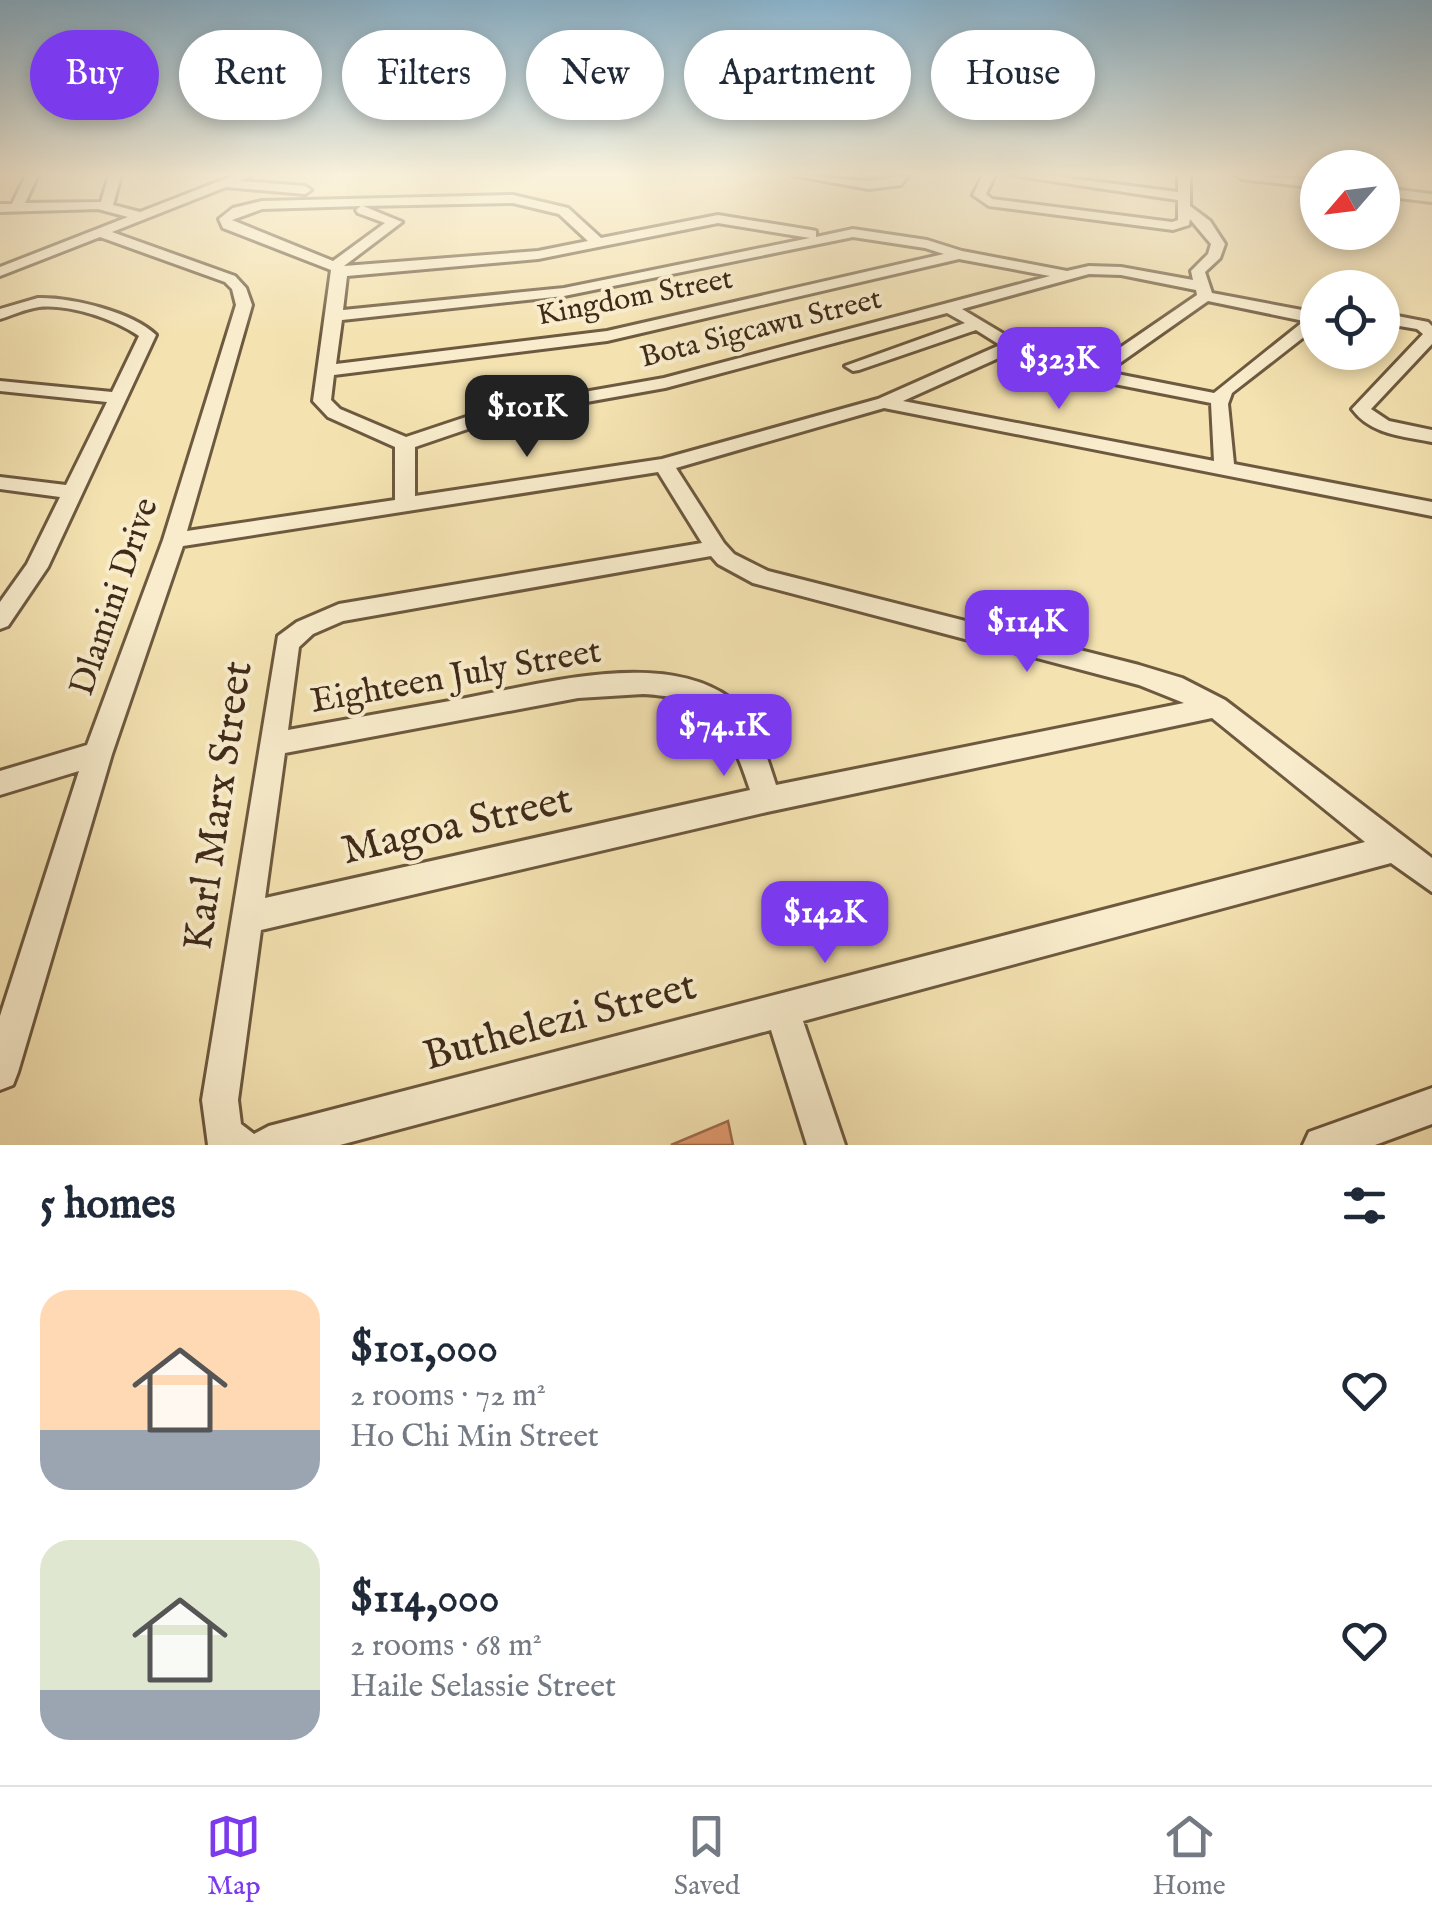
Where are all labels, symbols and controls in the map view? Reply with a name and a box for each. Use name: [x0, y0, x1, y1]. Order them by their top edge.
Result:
chip: Buy: [30, 30, 159, 120]
chip: Rent: [179, 30, 322, 120]
chip: Filters: [342, 30, 506, 120]
chip: New: [526, 30, 664, 120]
chip: Apartment: [684, 30, 911, 120]
chip: House: [931, 30, 1095, 120]
north arrow: [1300, 150, 1400, 250]
map controls: [1300, 150, 1400, 370]
street label: Kingdom Street: [534, 260, 736, 336]
button: locate: [1300, 270, 1400, 370]
street label: Bota Sigcawu Street: [636, 281, 886, 377]
pin: $323K: [989, 327, 1129, 412]
text: $323K: [1019, 339, 1099, 380]
pin: $101K: [457, 375, 597, 460]
text: $101K: [487, 387, 567, 428]
street label: Dlamini Drive: [60, 492, 170, 702]
pin: $114K: [957, 590, 1097, 675]
text: $114K: [987, 602, 1067, 643]
street label: Eighteen July Street: [307, 629, 605, 725]
street label: Karl Marx Street: [172, 658, 266, 954]
pin: $74.1K: [643, 694, 805, 779]
text: $74.1K: [679, 706, 769, 747]
street label: Magoa Street: [337, 774, 577, 878]
pin: $142K: [755, 881, 895, 966]
text: $142K: [783, 893, 867, 934]
street label: Buthelezi Street: [418, 960, 702, 1084]
icon: filters: [1337, 1178, 1392, 1233]
text: 5 homes: [40, 1179, 176, 1232]
text: $101,000: [350, 1323, 498, 1376]
icon: home: [120, 1330, 240, 1450]
icon: heart: [1337, 1363, 1392, 1418]
text: 2 rooms · 72 m²: [350, 1376, 546, 1417]
text: Ho Chi Min Street: [350, 1417, 599, 1458]
text: $114,000: [350, 1573, 499, 1626]
icon: home: [120, 1580, 240, 1700]
icon: heart: [1337, 1613, 1392, 1668]
text: 2 rooms · 68 m²: [350, 1626, 542, 1667]
text: Haile Selassie Street: [350, 1667, 616, 1708]
tab: Map: [206, 1809, 261, 1904]
tab: Saved: [674, 1809, 740, 1904]
tab: Home: [1153, 1809, 1226, 1904]

